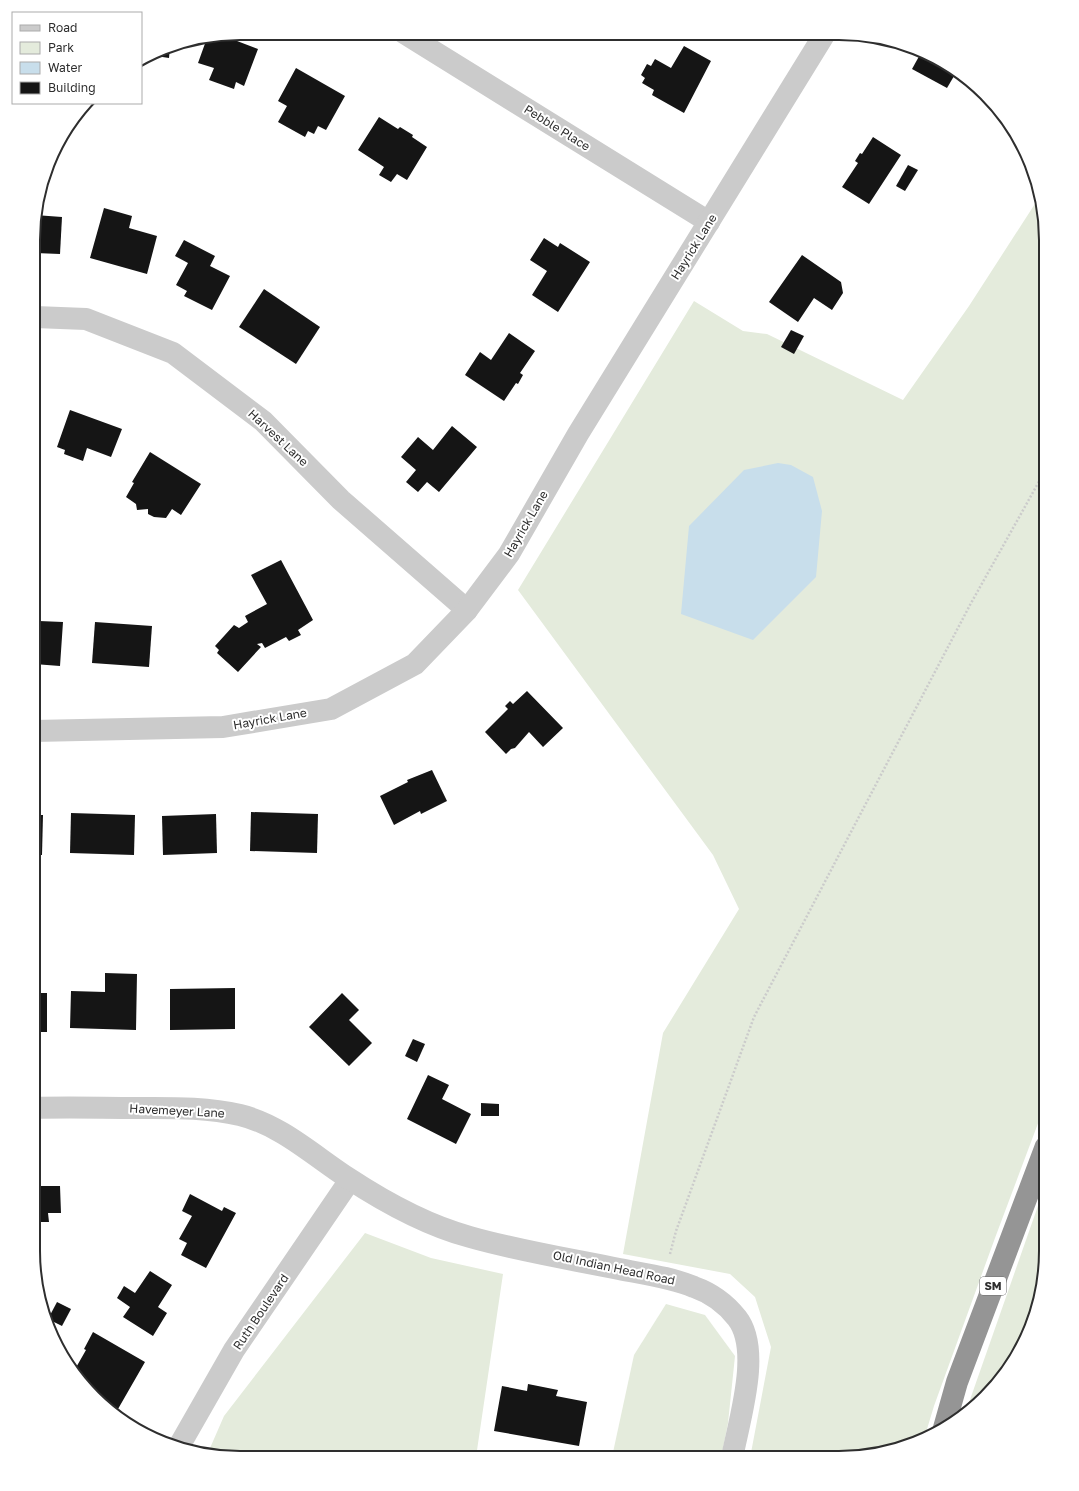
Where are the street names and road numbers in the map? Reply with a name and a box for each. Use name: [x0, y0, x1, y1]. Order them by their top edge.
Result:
street label: Pebble Place: [521, 101, 593, 154]
street label: Hayrick Lane: [667, 211, 720, 282]
street label: Harvest Lane: [245, 406, 312, 469]
street label: Hayrick Lane: [500, 488, 551, 560]
street label: Hayrick Lane: [232, 705, 308, 732]
street label: Havemeyer Lane: [129, 1101, 225, 1120]
street label: Old Indian Head Road: [552, 1247, 677, 1288]
street label: Ruth Boulevard: [230, 1271, 292, 1353]
road number: SM: [980, 1277, 1006, 1295]

